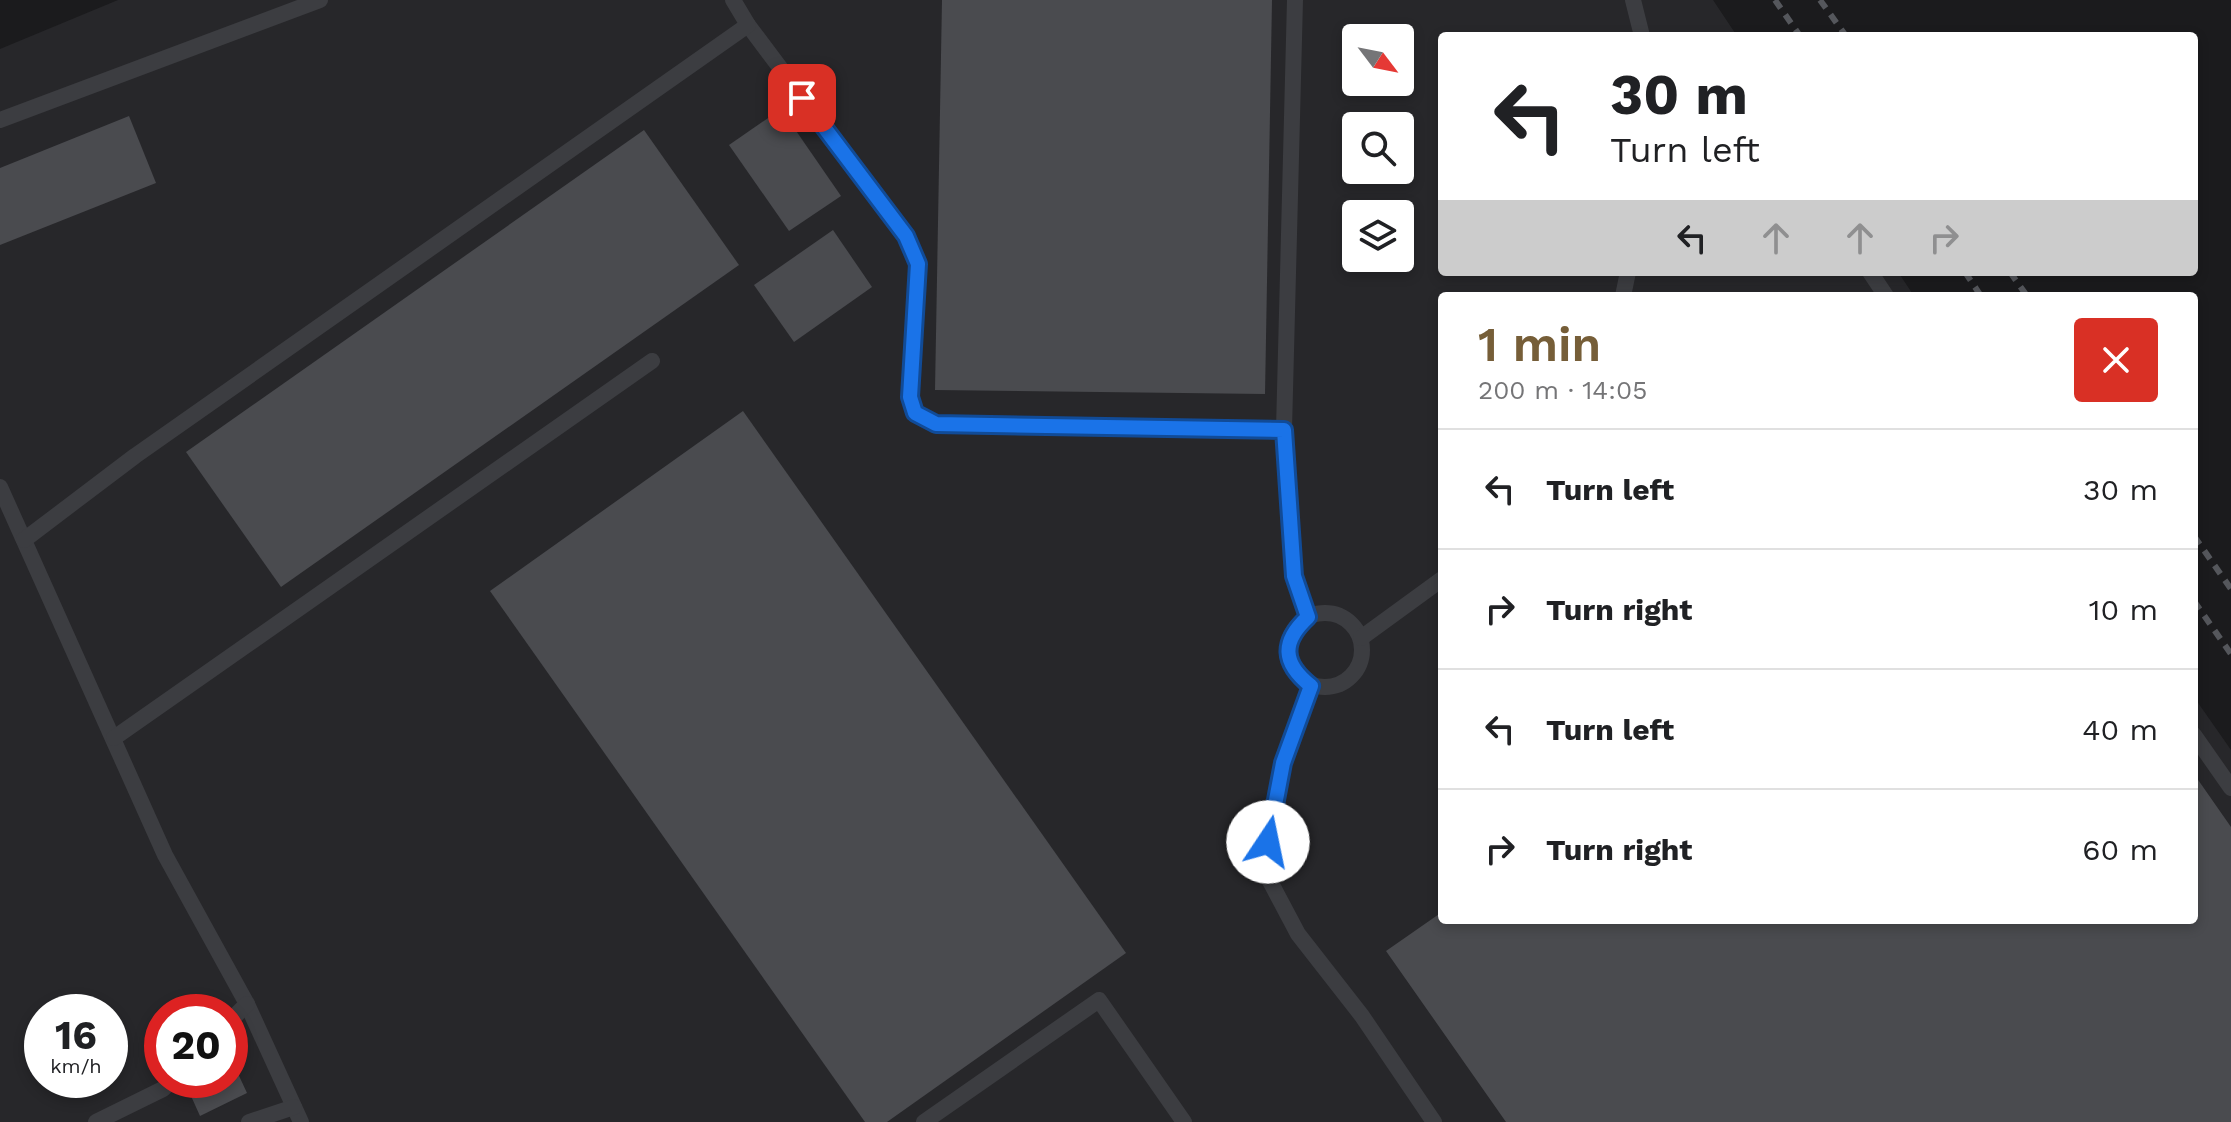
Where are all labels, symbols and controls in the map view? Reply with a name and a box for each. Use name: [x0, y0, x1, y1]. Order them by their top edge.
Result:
north arrow: [1342, 24, 1414, 96]
map controls: [1342, 24, 1414, 272]
text: 30 m: [1610, 62, 1748, 128]
pin: [768, 64, 836, 132]
icon: left: [1478, 64, 1582, 168]
icon: arrive: [780, 76, 824, 120]
button: search: [1342, 112, 1414, 184]
text: Turn left: [1610, 129, 1760, 171]
button: layers: [1342, 200, 1414, 272]
icon: left: [1670, 216, 1714, 260]
icon: ahead: [1754, 216, 1798, 260]
icon: ahead: [1838, 216, 1882, 260]
icon: right: [1922, 216, 1966, 260]
text: 1 min: [1478, 316, 1601, 373]
button: close: [2074, 318, 2158, 402]
text: 200 m · 14:05: [1478, 375, 1647, 405]
icon: left: [1478, 467, 1522, 511]
text: Turn left: [1546, 472, 1674, 507]
text: 30 m: [2083, 472, 2158, 507]
icon: right: [1478, 587, 1522, 631]
text: Turn right: [1546, 592, 1692, 627]
text: 10 m: [2089, 592, 2158, 627]
icon: left: [1478, 707, 1522, 751]
text: Turn left: [1546, 712, 1674, 747]
text: 40 m: [2082, 712, 2158, 747]
position arrow: [1226, 800, 1310, 884]
icon: right: [1478, 827, 1522, 871]
text: Turn right: [1546, 832, 1692, 867]
text: 60 m: [2082, 832, 2158, 867]
speed limit sign: 20: [144, 994, 248, 1098]
text: 16: [55, 1012, 97, 1059]
text: km/h: [50, 1054, 102, 1078]

